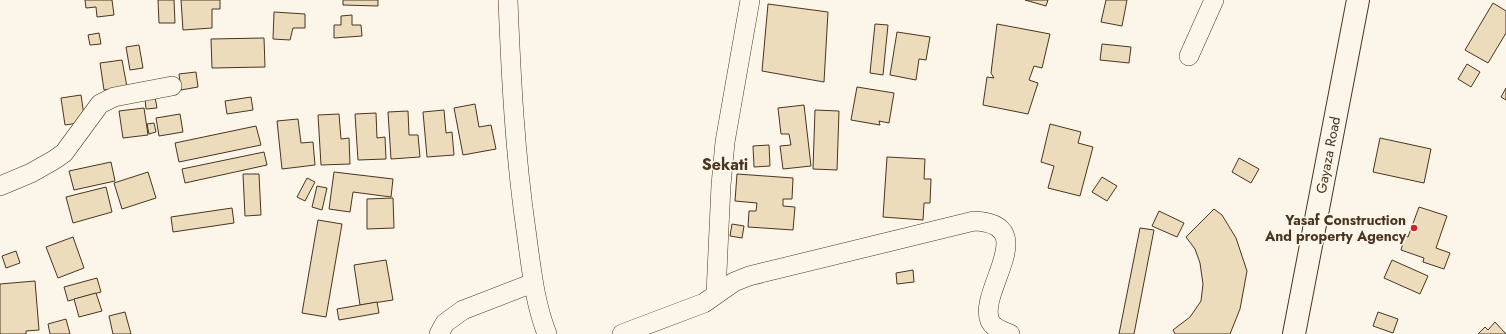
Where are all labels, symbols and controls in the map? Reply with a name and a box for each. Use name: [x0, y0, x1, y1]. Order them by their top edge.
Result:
street label: Gayaza Road: [1311, 115, 1345, 195]
district label: Sekati: [702, 153, 748, 176]
place label: Yasaf Construction And property Agency: [1264, 210, 1407, 246]
marker: Yasaf Construction And property Agency: [1409, 223, 1419, 233]

